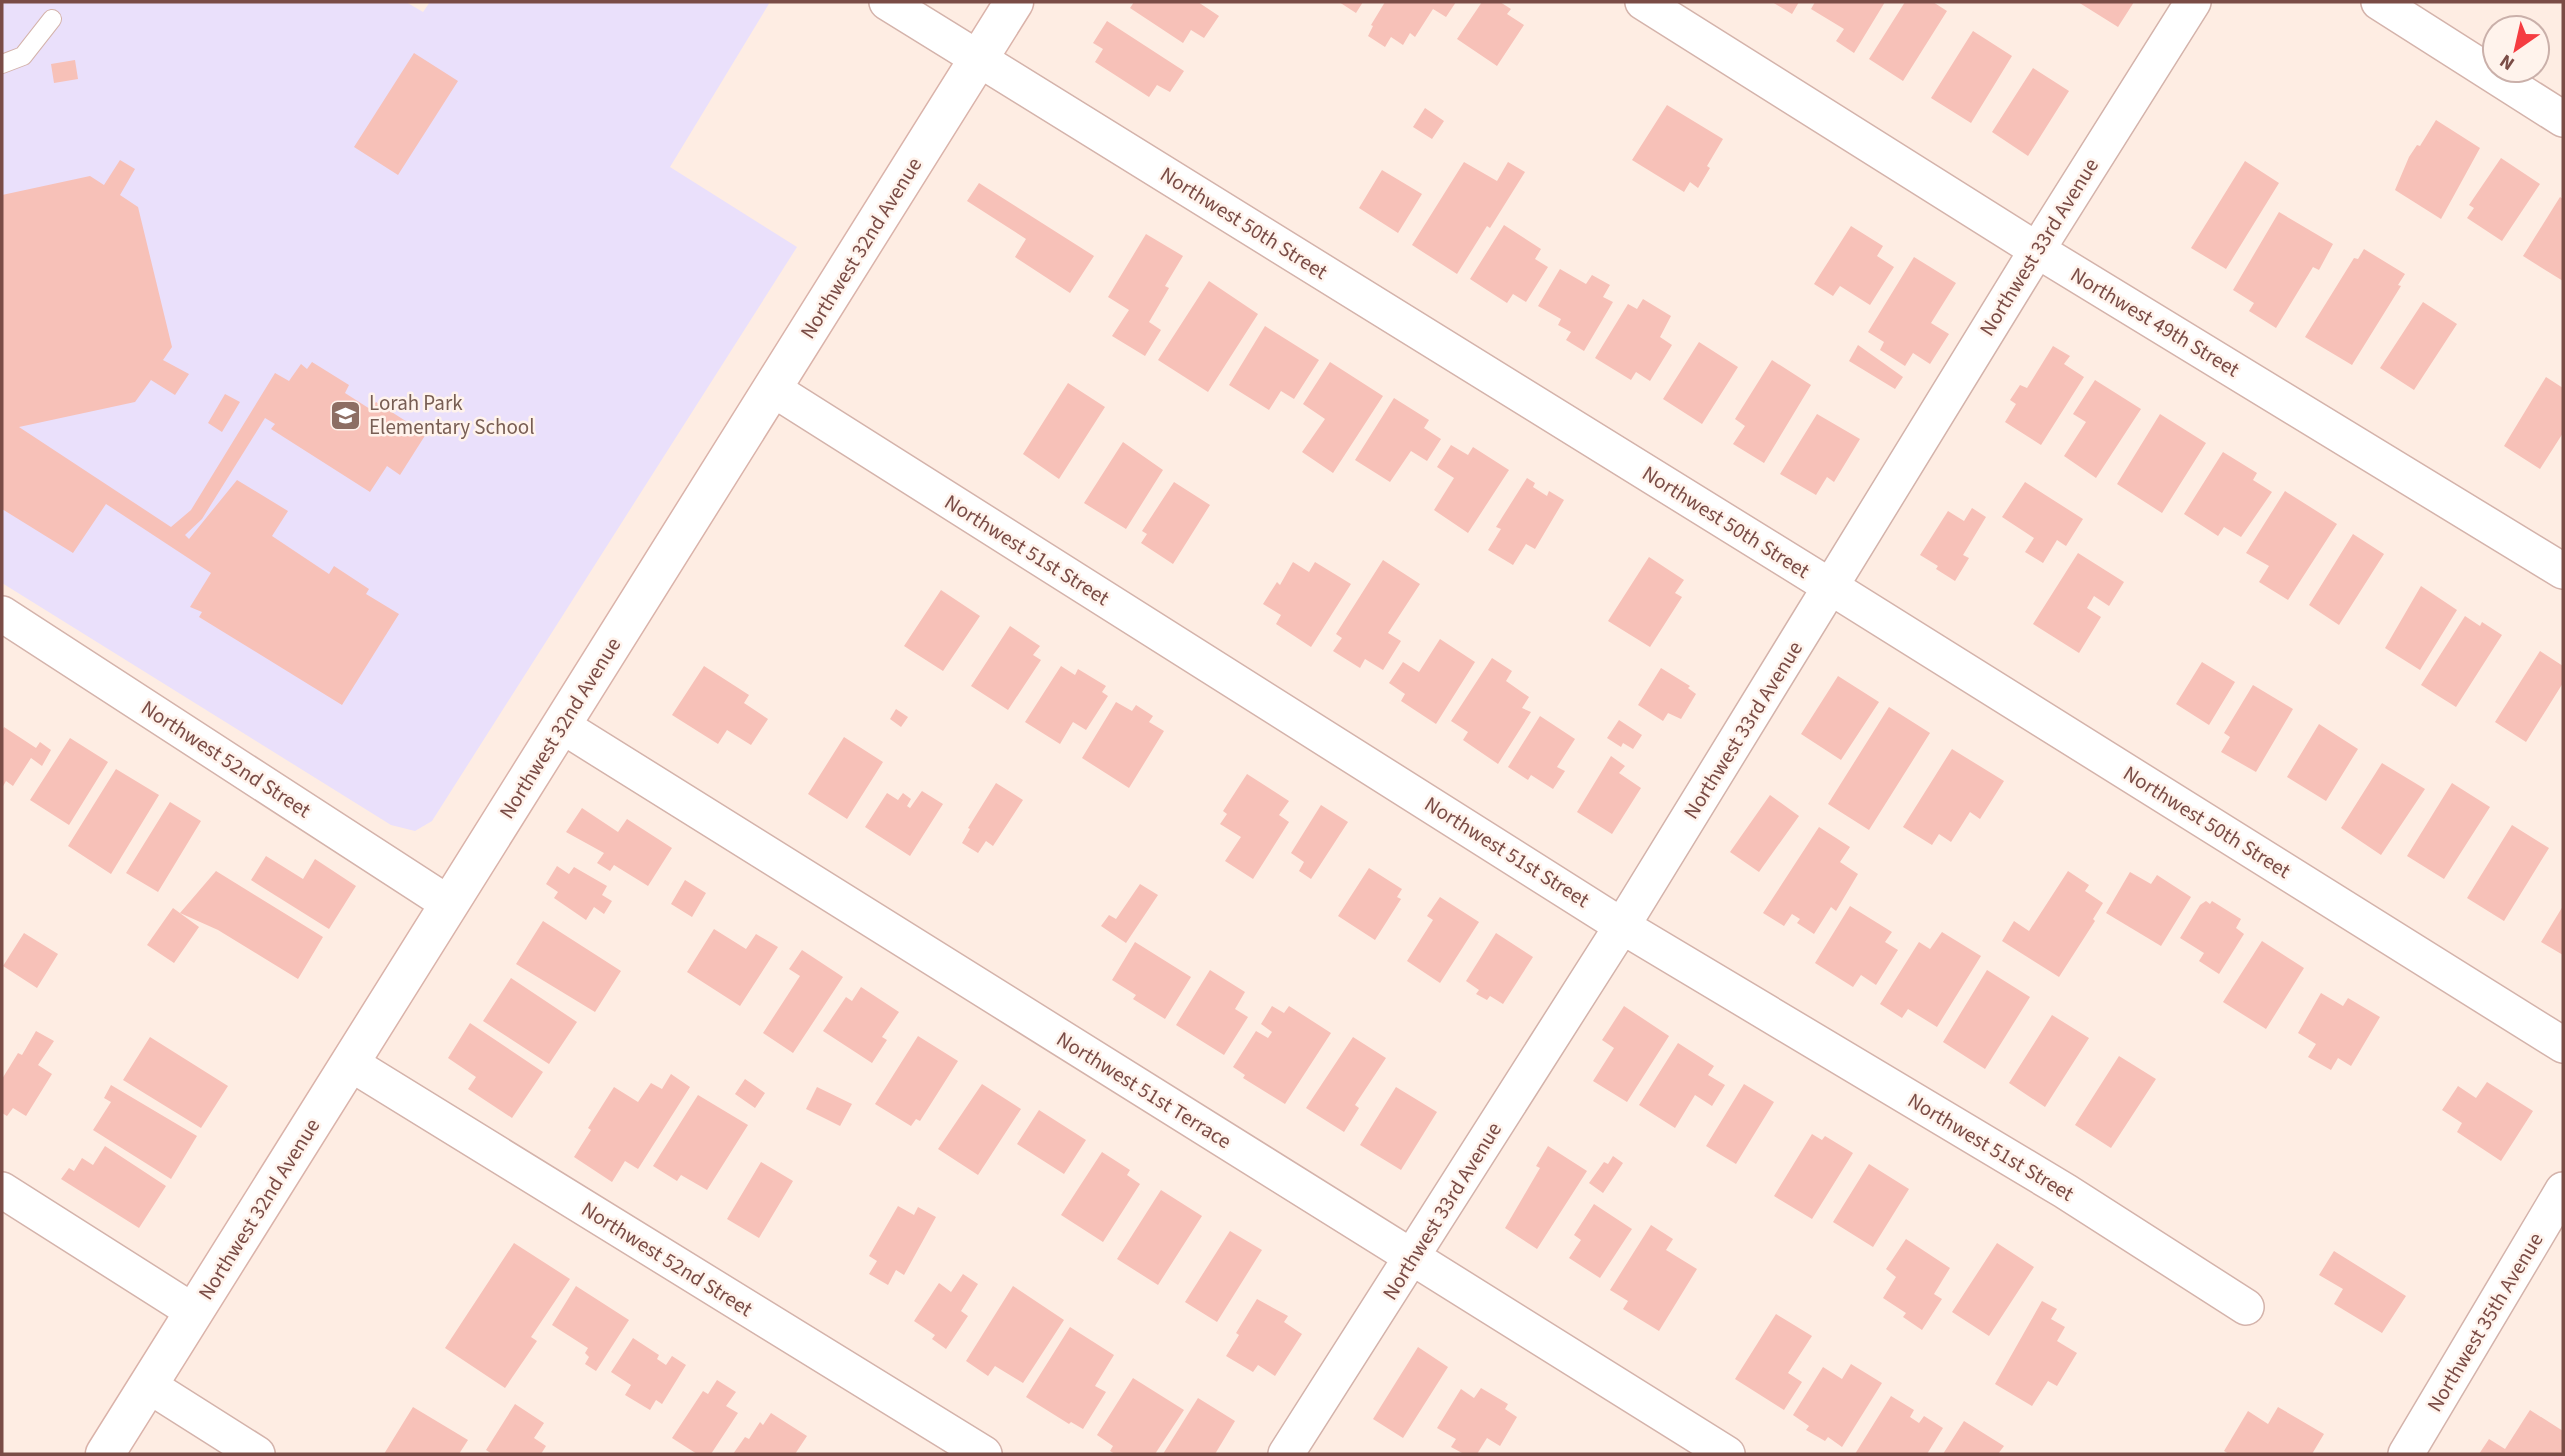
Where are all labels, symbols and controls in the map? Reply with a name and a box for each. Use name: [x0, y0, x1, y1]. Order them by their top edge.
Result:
north arrow: [2481, 14, 2551, 84]
text: N: [2495, 47, 2520, 77]
street label: Northwest 32nd Avenue: [793, 151, 929, 345]
street label: Northwest 33rd Avenue: [1972, 152, 2106, 342]
street label: Northwest 50th Street: [1155, 159, 1333, 287]
street label: Northwest 49th Street: [2065, 260, 2245, 384]
place label: Lorah Park Elementary School: [369, 388, 535, 442]
school or university icon: Lorah Park Elementary School: [329, 398, 363, 432]
street label: Northwest 50th Street: [1637, 458, 1815, 586]
street label: Northwest 51st Street: [939, 487, 1115, 613]
street label: Northwest 32nd Avenue: [492, 631, 628, 825]
street label: Northwest 33rd Avenue: [1676, 635, 1810, 825]
street label: Northwest 52nd Street: [135, 693, 317, 825]
street label: Northwest 50th Street: [2118, 758, 2296, 886]
street label: Northwest 51st Street: [1419, 789, 1595, 915]
street label: Northwest 51st Terrace: [1051, 1024, 1237, 1156]
street label: Northwest 51st Street: [1902, 1085, 2080, 1209]
street label: Northwest 32nd Avenue: [191, 1112, 327, 1306]
street label: Northwest 33rd Avenue: [1375, 1116, 1509, 1306]
street label: Northwest 52nd Street: [576, 1194, 758, 1324]
street label: Northwest 35th Avenue: [2420, 1227, 2550, 1417]

